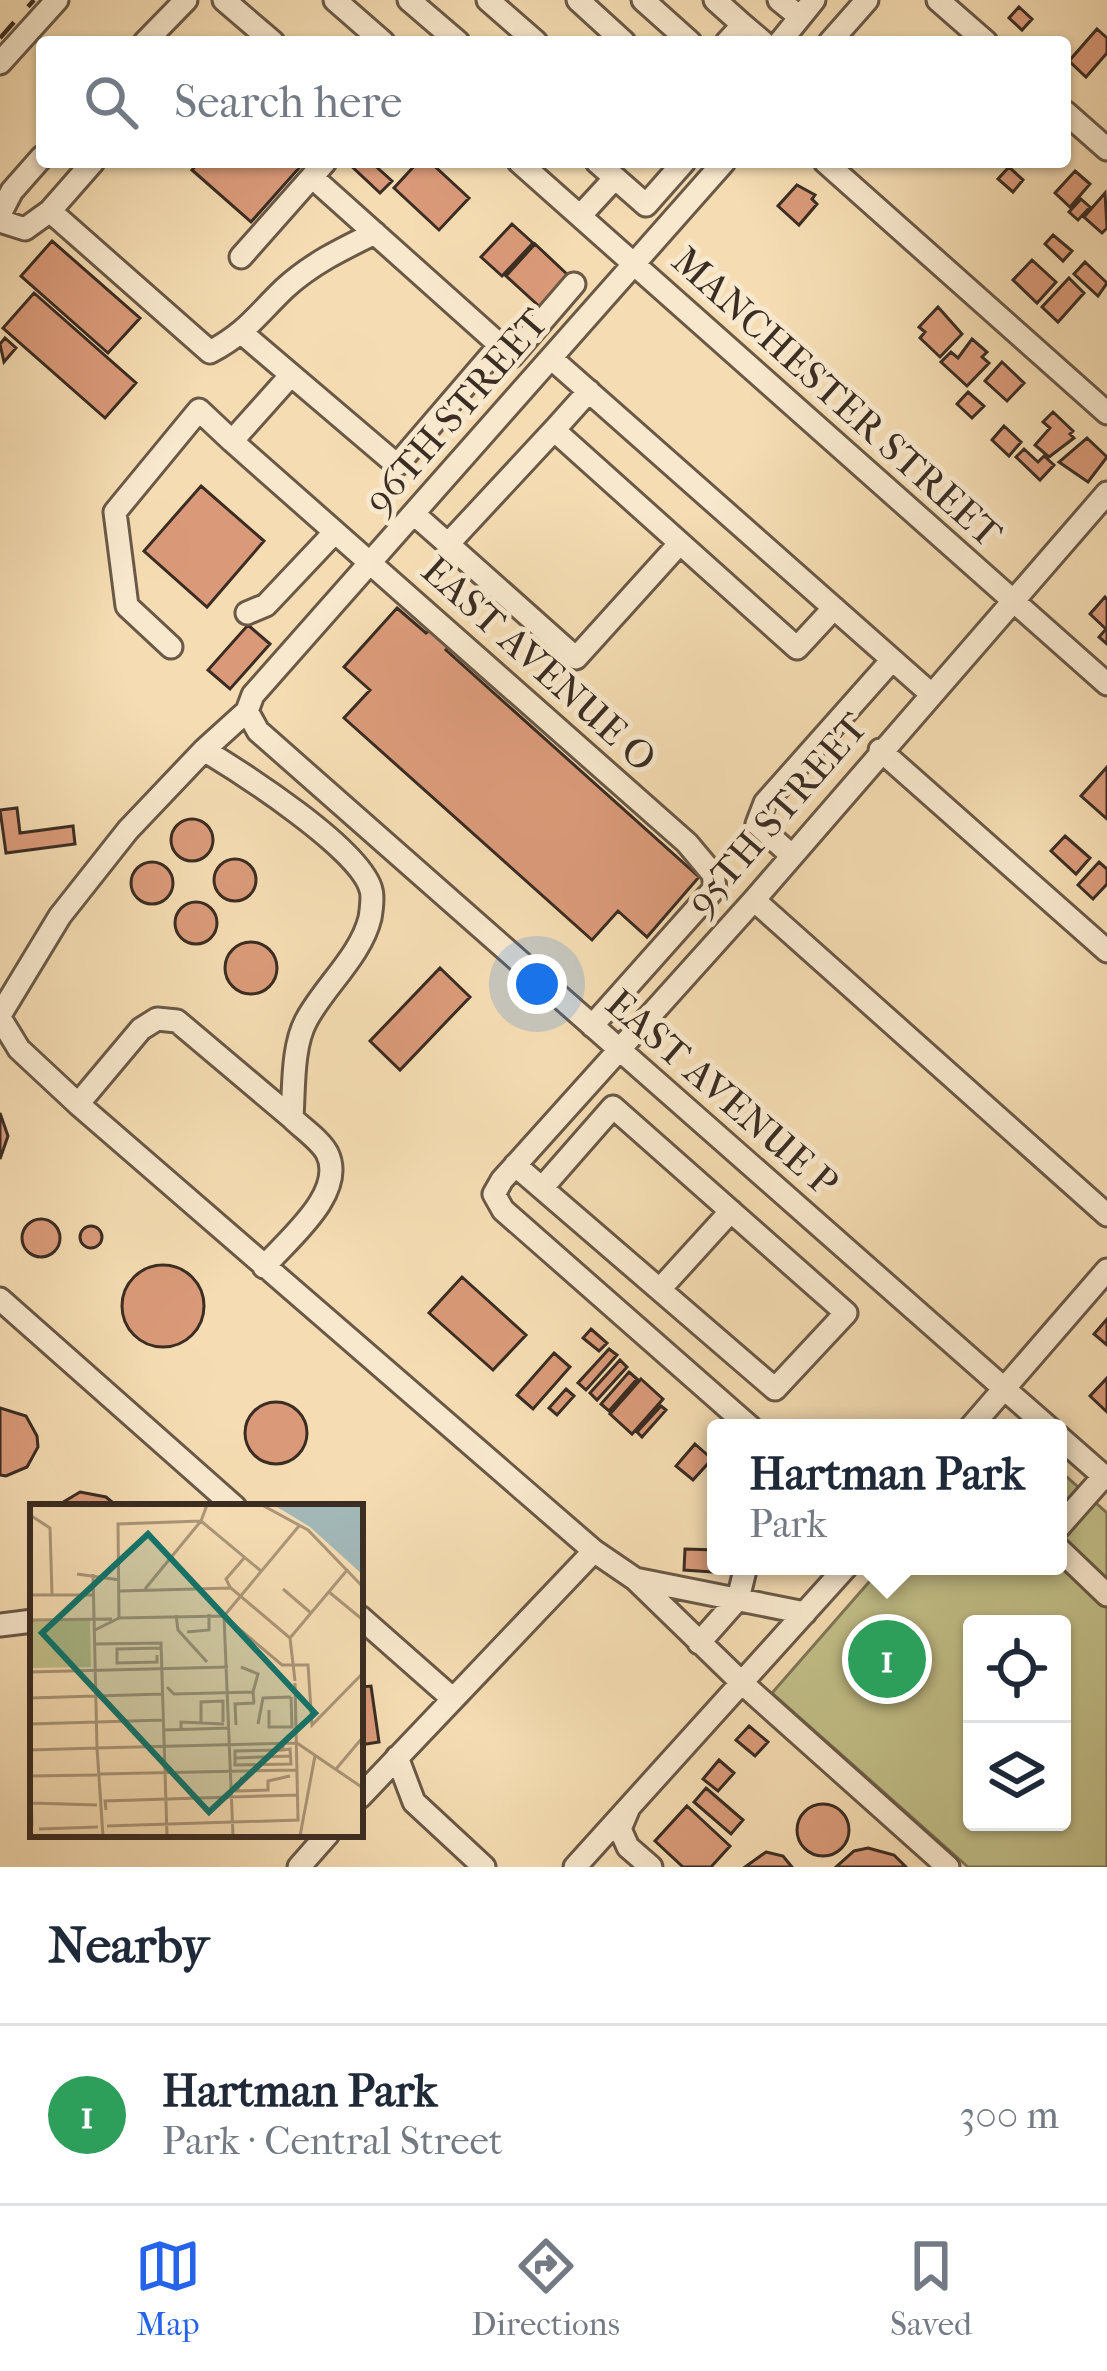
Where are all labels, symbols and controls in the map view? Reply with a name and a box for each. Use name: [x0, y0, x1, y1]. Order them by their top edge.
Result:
search box: [36, 36, 1071, 168]
icon: search: [78, 69, 144, 135]
text: Search here: [174, 76, 402, 129]
street label: MANCHESTER STREET: [663, 237, 1011, 557]
street label: 96TH STREET: [355, 299, 558, 523]
street label: EAST AVENUE O: [413, 547, 665, 781]
street label: 95TH STREET: [677, 704, 877, 924]
your location: [507, 954, 567, 1014]
street label: EAST AVENUE P: [597, 980, 847, 1206]
popup: [707, 1419, 1067, 1575]
text: Hartman Park: [749, 1448, 1025, 1501]
text: Park: [749, 1501, 827, 1547]
inset map: [30, 1504, 363, 1837]
pin: 1: [848, 1614, 926, 1704]
map controls: [963, 1615, 1071, 1831]
button: locate: [963, 1615, 1071, 1723]
button: layers: [963, 1723, 1071, 1831]
text: Nearby: [48, 1915, 209, 1975]
text: Hartman Park: [162, 2065, 437, 2118]
text: 1: [80, 2092, 94, 2138]
text: 300 m: [959, 2092, 1059, 2138]
text: Park · Central Street: [162, 2118, 503, 2164]
tab: Map: [135, 2233, 201, 2344]
tab: Directions: [471, 2233, 620, 2344]
tab: Saved: [890, 2233, 972, 2344]

